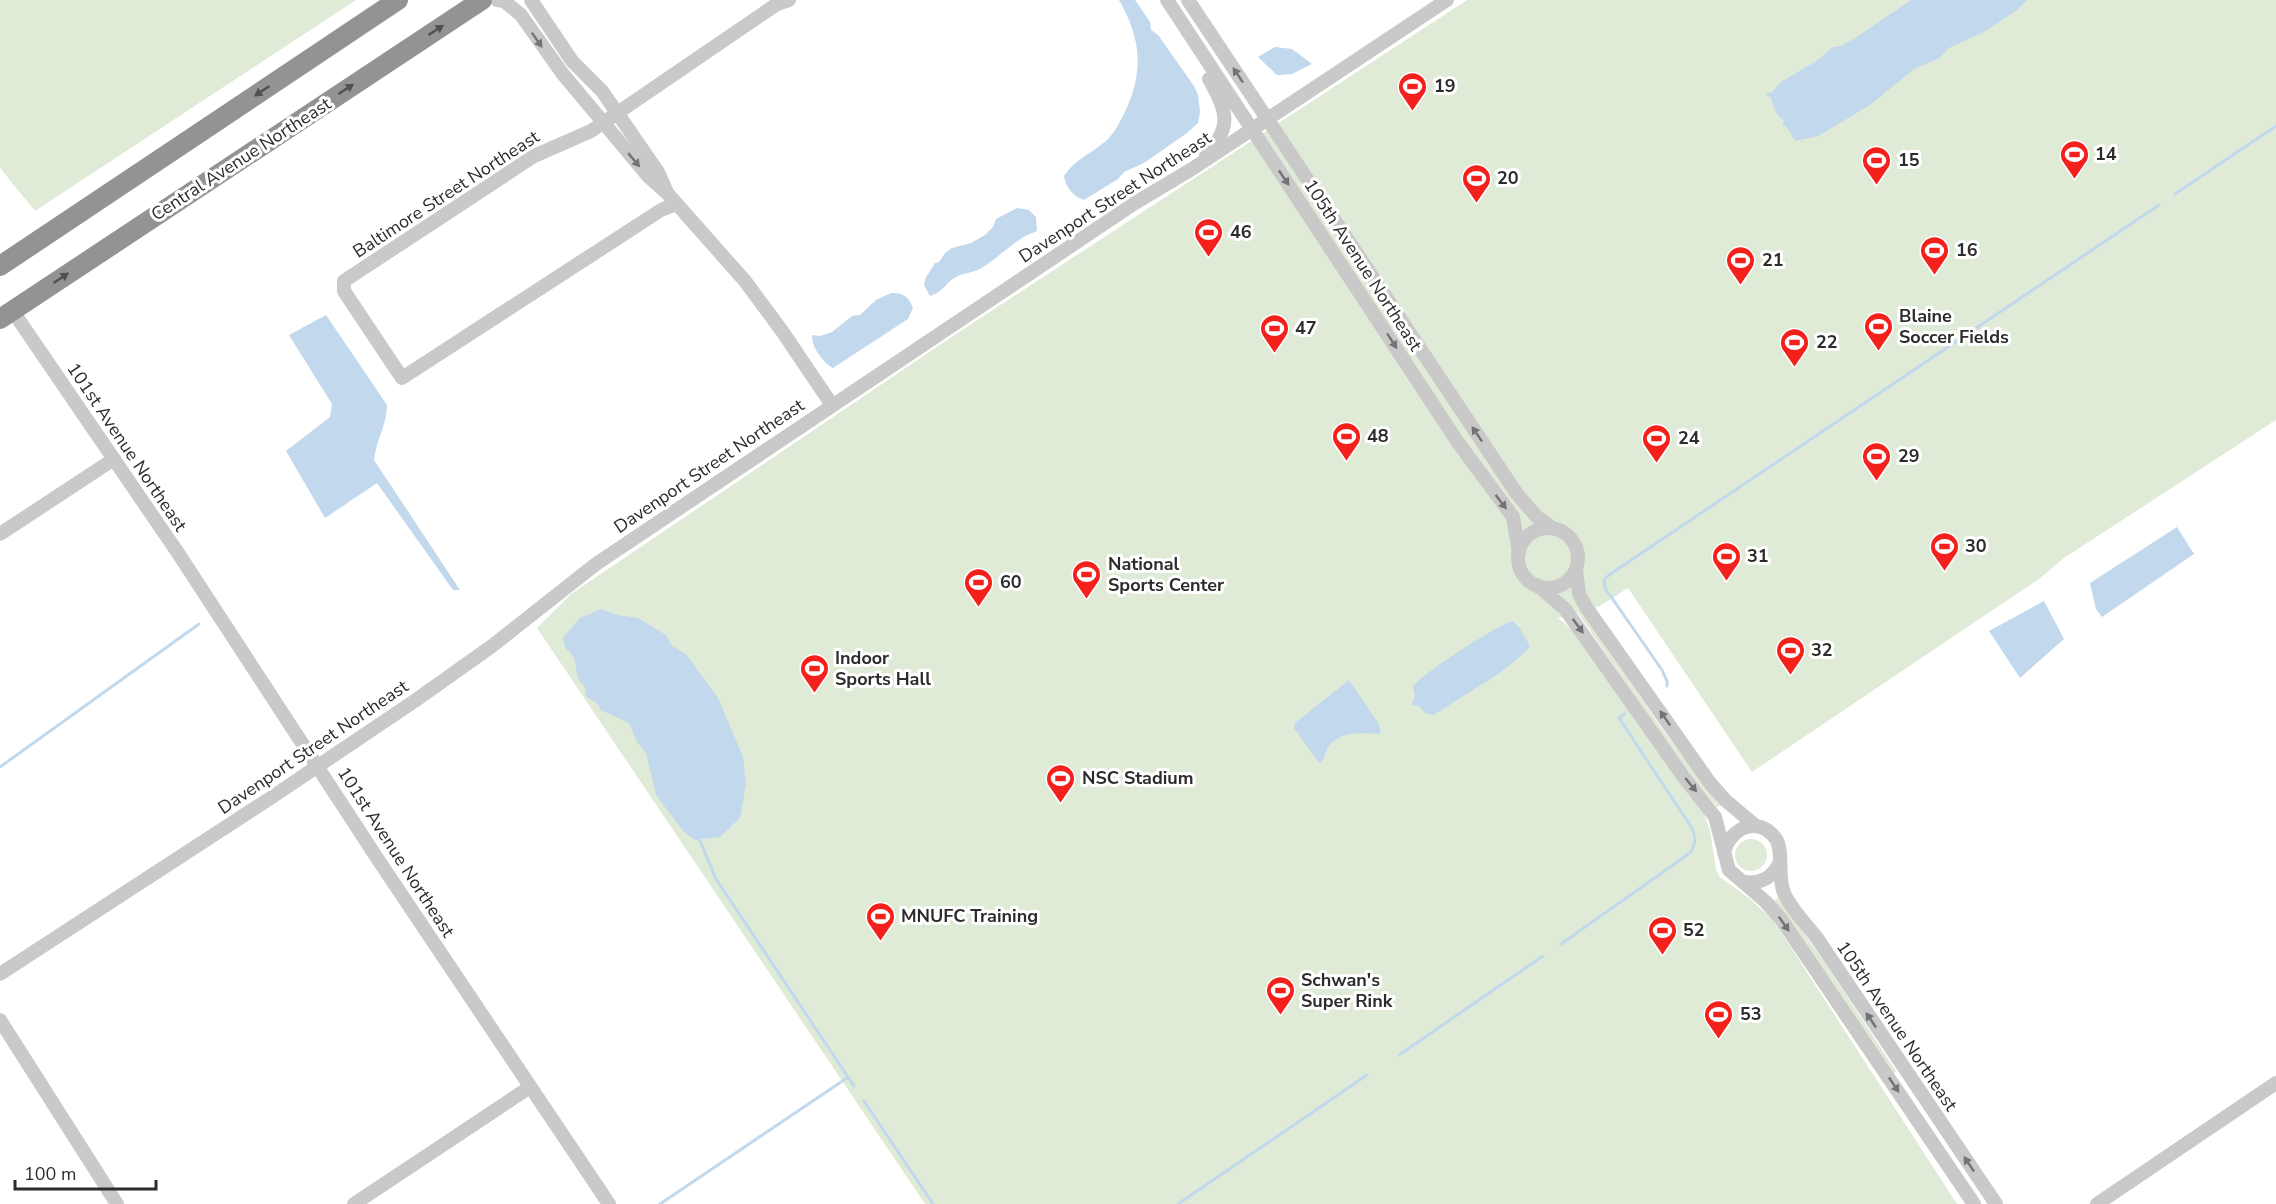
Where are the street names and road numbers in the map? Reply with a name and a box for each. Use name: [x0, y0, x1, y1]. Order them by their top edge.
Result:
street label: Central Avenue Northeast: [146, 91, 336, 226]
street label: Baltimore Street Northeast: [348, 124, 544, 263]
street label: Davenport Street Northeast: [1014, 125, 1216, 268]
street label: 105th Avenue Northeast: [1298, 175, 1428, 356]
street label: 101st Avenue Northeast: [62, 358, 193, 537]
street label: Davenport Street Northeast: [609, 393, 809, 539]
street label: Davenport Street Northeast: [213, 674, 413, 820]
street label: 101st Avenue Northeast: [332, 762, 461, 942]
street label: 105th Avenue Northeast: [1831, 936, 1963, 1116]

